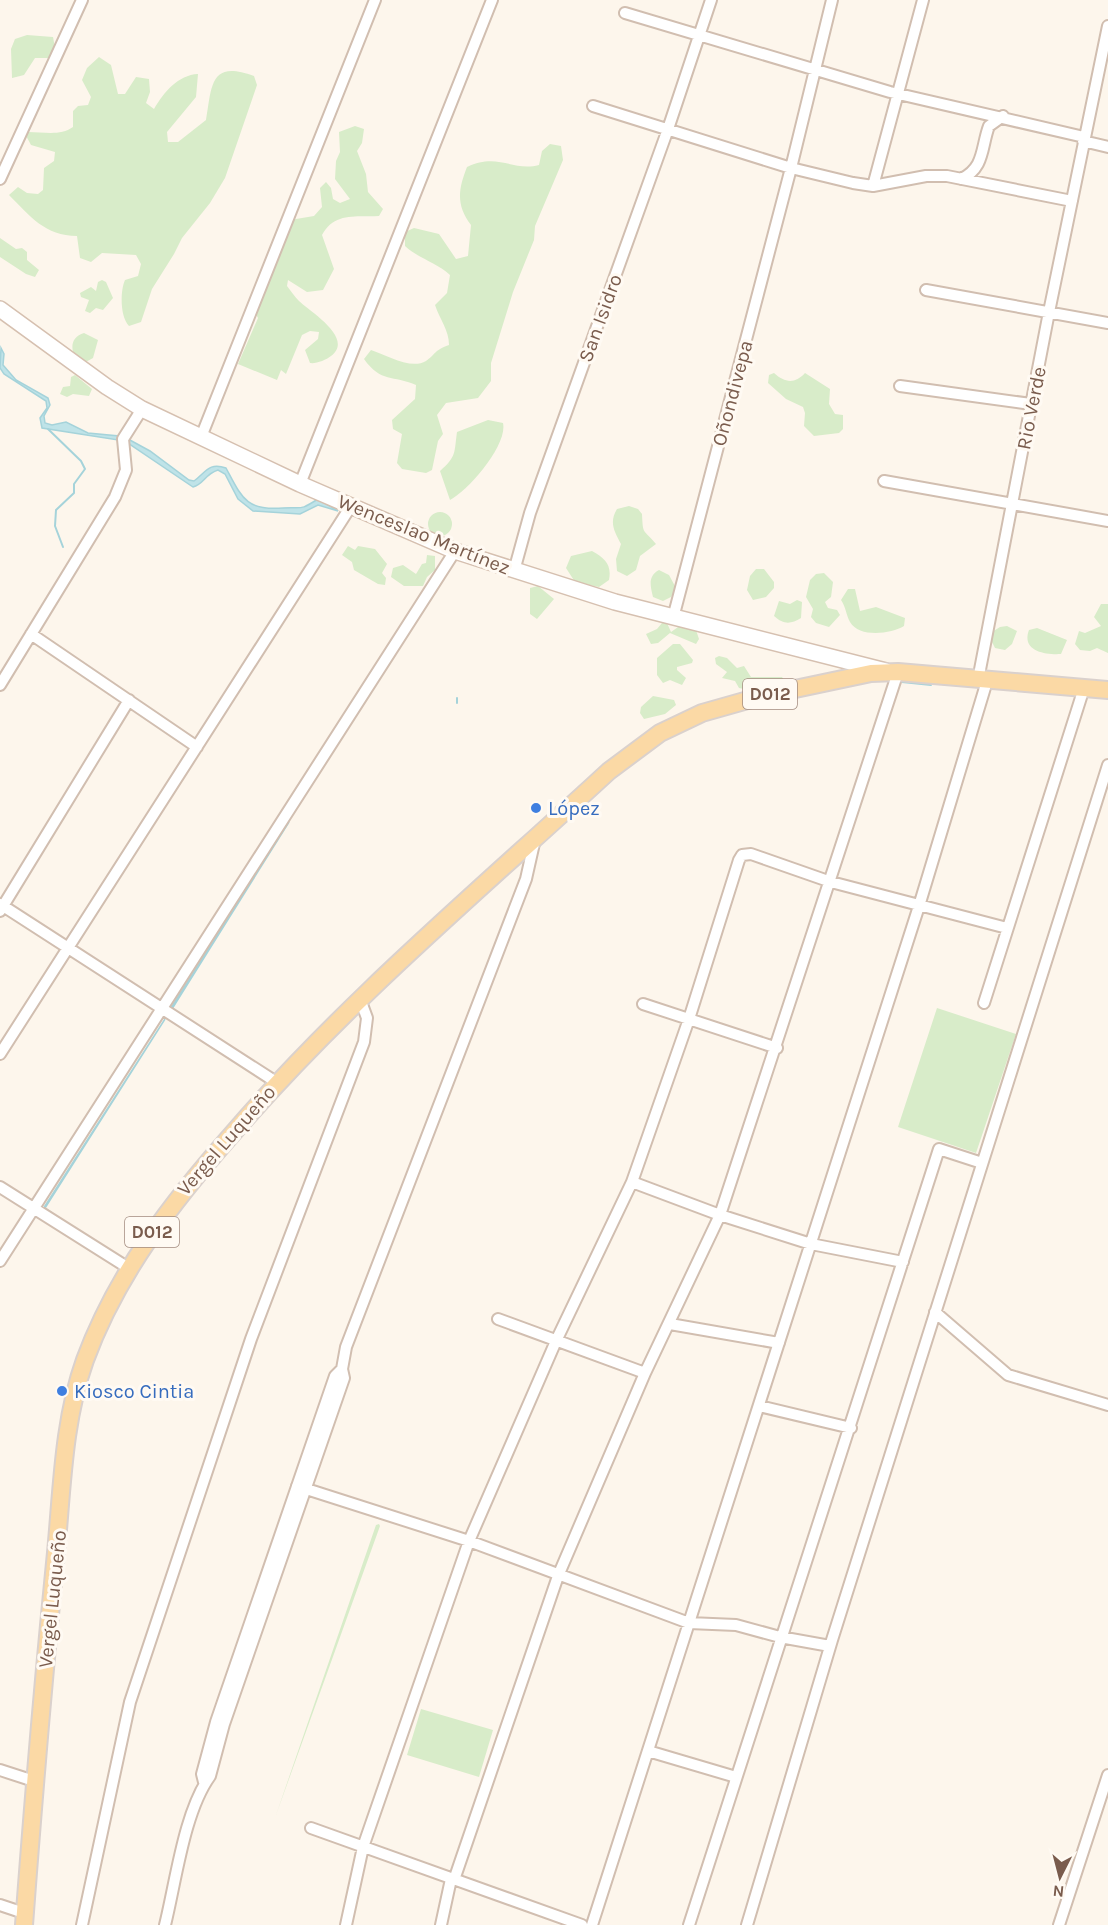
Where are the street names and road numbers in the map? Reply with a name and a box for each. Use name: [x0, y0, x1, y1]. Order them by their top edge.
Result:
street label: San Isidro: [574, 271, 627, 365]
street label: Oñondivepa: [707, 338, 758, 449]
street label: Rio Verde: [1012, 365, 1051, 452]
street label: Wenceslao Martínez: [334, 489, 513, 579]
road number: D012: [743, 679, 797, 709]
street label: Vergel Luqueño: [172, 1081, 280, 1200]
road number: D012: [125, 1217, 179, 1247]
street label: Vergel Luqueño: [34, 1529, 71, 1669]

